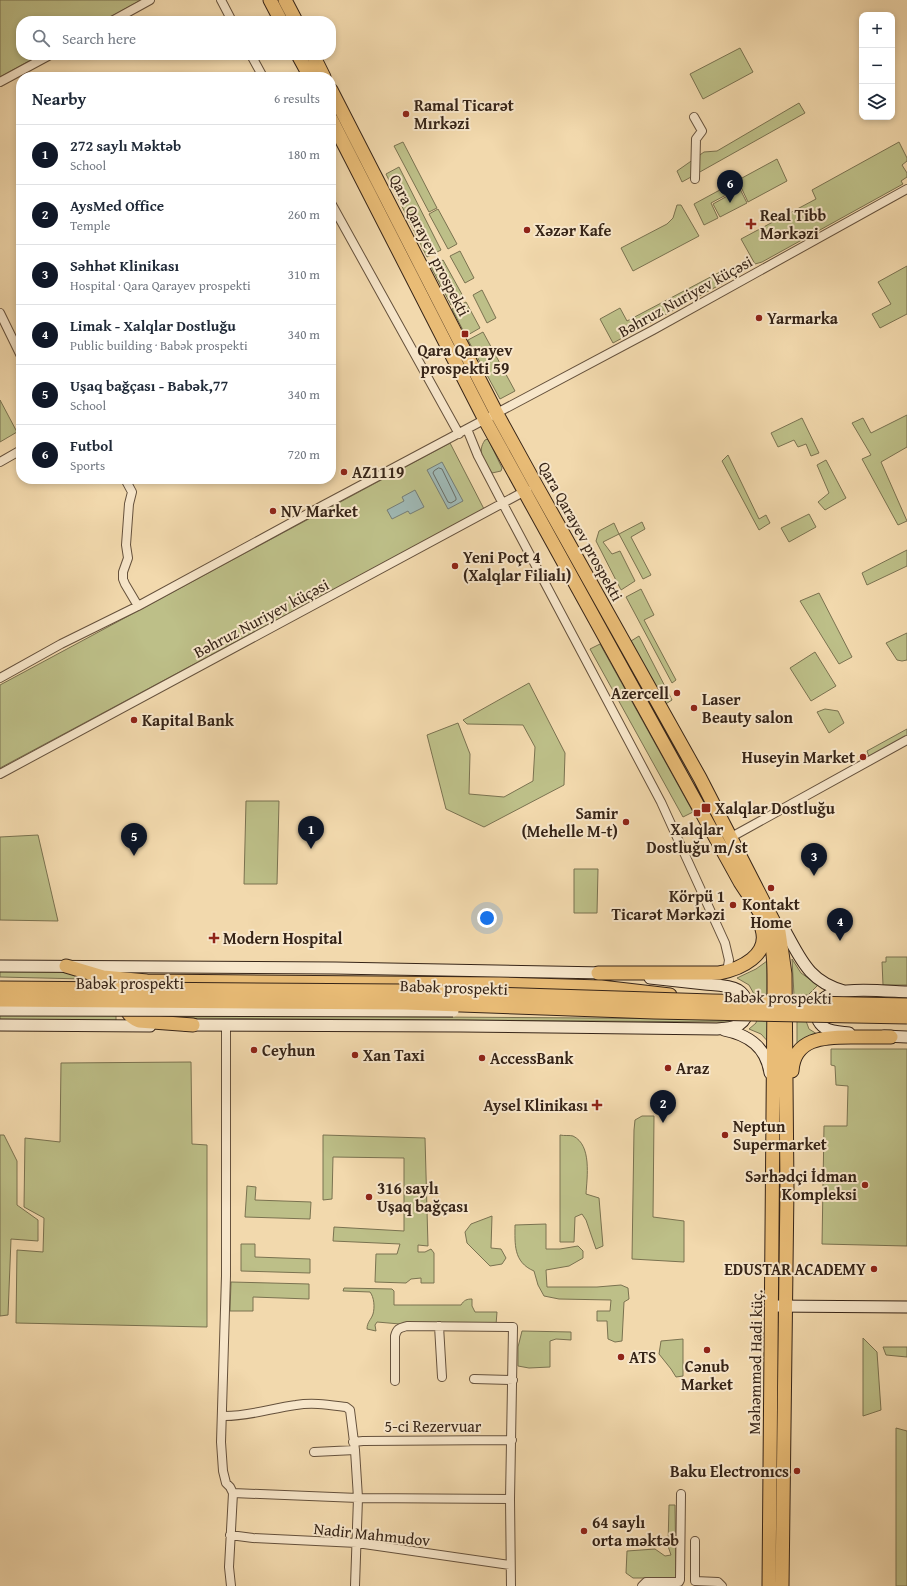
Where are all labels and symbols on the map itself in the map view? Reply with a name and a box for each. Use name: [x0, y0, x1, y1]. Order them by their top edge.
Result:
place label: Ramal Ticarət Mırkəzi: [414, 93, 514, 135]
marker: Ramal Ticarət Mırkəzi: [401, 109, 411, 119]
street label: Qara Qarayev prospekti: [384, 170, 476, 321]
pin: 6: [717, 170, 743, 203]
place label: Real Tibb Mərkəzi: [760, 203, 827, 245]
place label: Xəzər Kafe: [535, 218, 611, 242]
marker: Real Tibb Mərkəzi: [745, 218, 757, 230]
marker: Xəzər Kafe: [522, 225, 532, 235]
street label: Bəhruz Nuriyev küçəsi: [613, 249, 757, 343]
place label: Yarmarka: [767, 306, 839, 330]
marker: Yarmarka: [754, 313, 764, 323]
marker: Qara Qarayev prospekti 59: [460, 329, 470, 339]
place label: Qara Qarayev prospekti 59: [418, 338, 513, 380]
street label: Qara Qarayev prospekti: [533, 457, 630, 606]
place label: AZ1119: [352, 460, 404, 484]
marker: AZ1119: [339, 467, 349, 477]
place label: NV Market: [281, 499, 358, 523]
marker: NV Market: [268, 506, 278, 516]
place label: Yeni Poçt 4 (Xalqlar Filialı): [463, 545, 571, 587]
marker: Yeni Poçt 4 (Xalqlar Filialı): [450, 561, 460, 571]
street label: Bəhruz Nuriyev küçəsi: [189, 572, 333, 664]
place label: Azercell: [611, 681, 669, 705]
place label: Laser Beauty salon: [702, 687, 793, 729]
marker: Azercell: [672, 688, 682, 698]
marker: Laser Beauty salon: [689, 703, 699, 713]
place label: Kapital Bank: [142, 708, 235, 732]
marker: Kapital Bank: [129, 715, 139, 725]
place label: Huseyin Market: [742, 745, 855, 769]
marker: Huseyin Market: [858, 752, 868, 762]
place label: Xalqlar Dostluğu: [715, 796, 836, 820]
place label: Samir (Mehelle M-t): [521, 801, 619, 843]
marker: Xalqlar Dostluğu: [700, 802, 712, 814]
marker: Xalqlar Dostluğu m/st: [692, 808, 702, 818]
pin: 1: [298, 816, 324, 849]
marker: Samir (Mehelle M-t): [621, 817, 631, 827]
place label: Xalqlar Dostluğu m/st: [646, 817, 748, 859]
pin: 5: [121, 823, 147, 856]
pin: 3: [801, 843, 827, 876]
marker: Kontakt Home: [766, 883, 776, 893]
place label: Körpü 1 Ticarət Mərkəzi: [612, 884, 725, 926]
place label: Kontakt Home: [742, 892, 800, 934]
marker: Körpü 1 Ticarət Mərkəzi: [728, 900, 738, 910]
your location: [477, 908, 497, 928]
pin: 4: [827, 908, 853, 941]
place label: Modern Hospital: [223, 926, 342, 950]
marker: Modern Hospital: [208, 932, 220, 944]
street label: Babək prospekti: [76, 971, 184, 995]
street label: Babək prospekti: [400, 973, 509, 1001]
street label: Babək prospekti: [724, 984, 833, 1010]
place label: Ceyhun: [262, 1038, 316, 1062]
place label: Xan Taxi: [363, 1043, 425, 1067]
marker: Ceyhun: [249, 1045, 259, 1055]
place label: AccessBank: [490, 1046, 574, 1070]
marker: Xan Taxi: [350, 1050, 360, 1060]
marker: AccessBank: [477, 1053, 487, 1063]
place label: Araz: [676, 1056, 710, 1080]
marker: Araz: [663, 1063, 673, 1073]
pin: 2: [650, 1090, 676, 1123]
place label: Aysel Klinikası: [484, 1093, 588, 1117]
marker: Aysel Klinikası: [591, 1099, 603, 1111]
place label: Neptun Supermarket: [733, 1114, 827, 1156]
marker: Neptun Supermarket: [720, 1130, 730, 1140]
place label: Sərhədçi İdman Kompleksi: [745, 1164, 858, 1206]
place label: 316 saylı Uşaq bağçası: [377, 1176, 468, 1218]
marker: Sərhədçi İdman Kompleksi: [860, 1180, 870, 1190]
marker: 316 saylı Uşaq bağçası: [364, 1192, 374, 1202]
place label: EDUSTAR ACADEMY: [724, 1257, 866, 1281]
marker: EDUSTAR ACADEMY: [869, 1264, 879, 1274]
street label: Məhəmməd Hadi küç.: [742, 1289, 768, 1435]
place label: ATS: [629, 1345, 656, 1369]
marker: Cənub Market: [702, 1345, 712, 1355]
marker: ATS: [616, 1352, 626, 1362]
place label: Cənub Market: [681, 1354, 733, 1396]
street label: 5-ci Rezervuar: [385, 1414, 482, 1438]
place label: Baku Electronıcs: [670, 1459, 789, 1483]
marker: Baku Electronıcs: [792, 1466, 802, 1476]
place label: 64 saylı orta məktəb: [592, 1510, 679, 1552]
street label: Nadir Mahmudov: [313, 1516, 431, 1552]
marker: 64 saylı orta məktəb: [579, 1526, 589, 1536]

